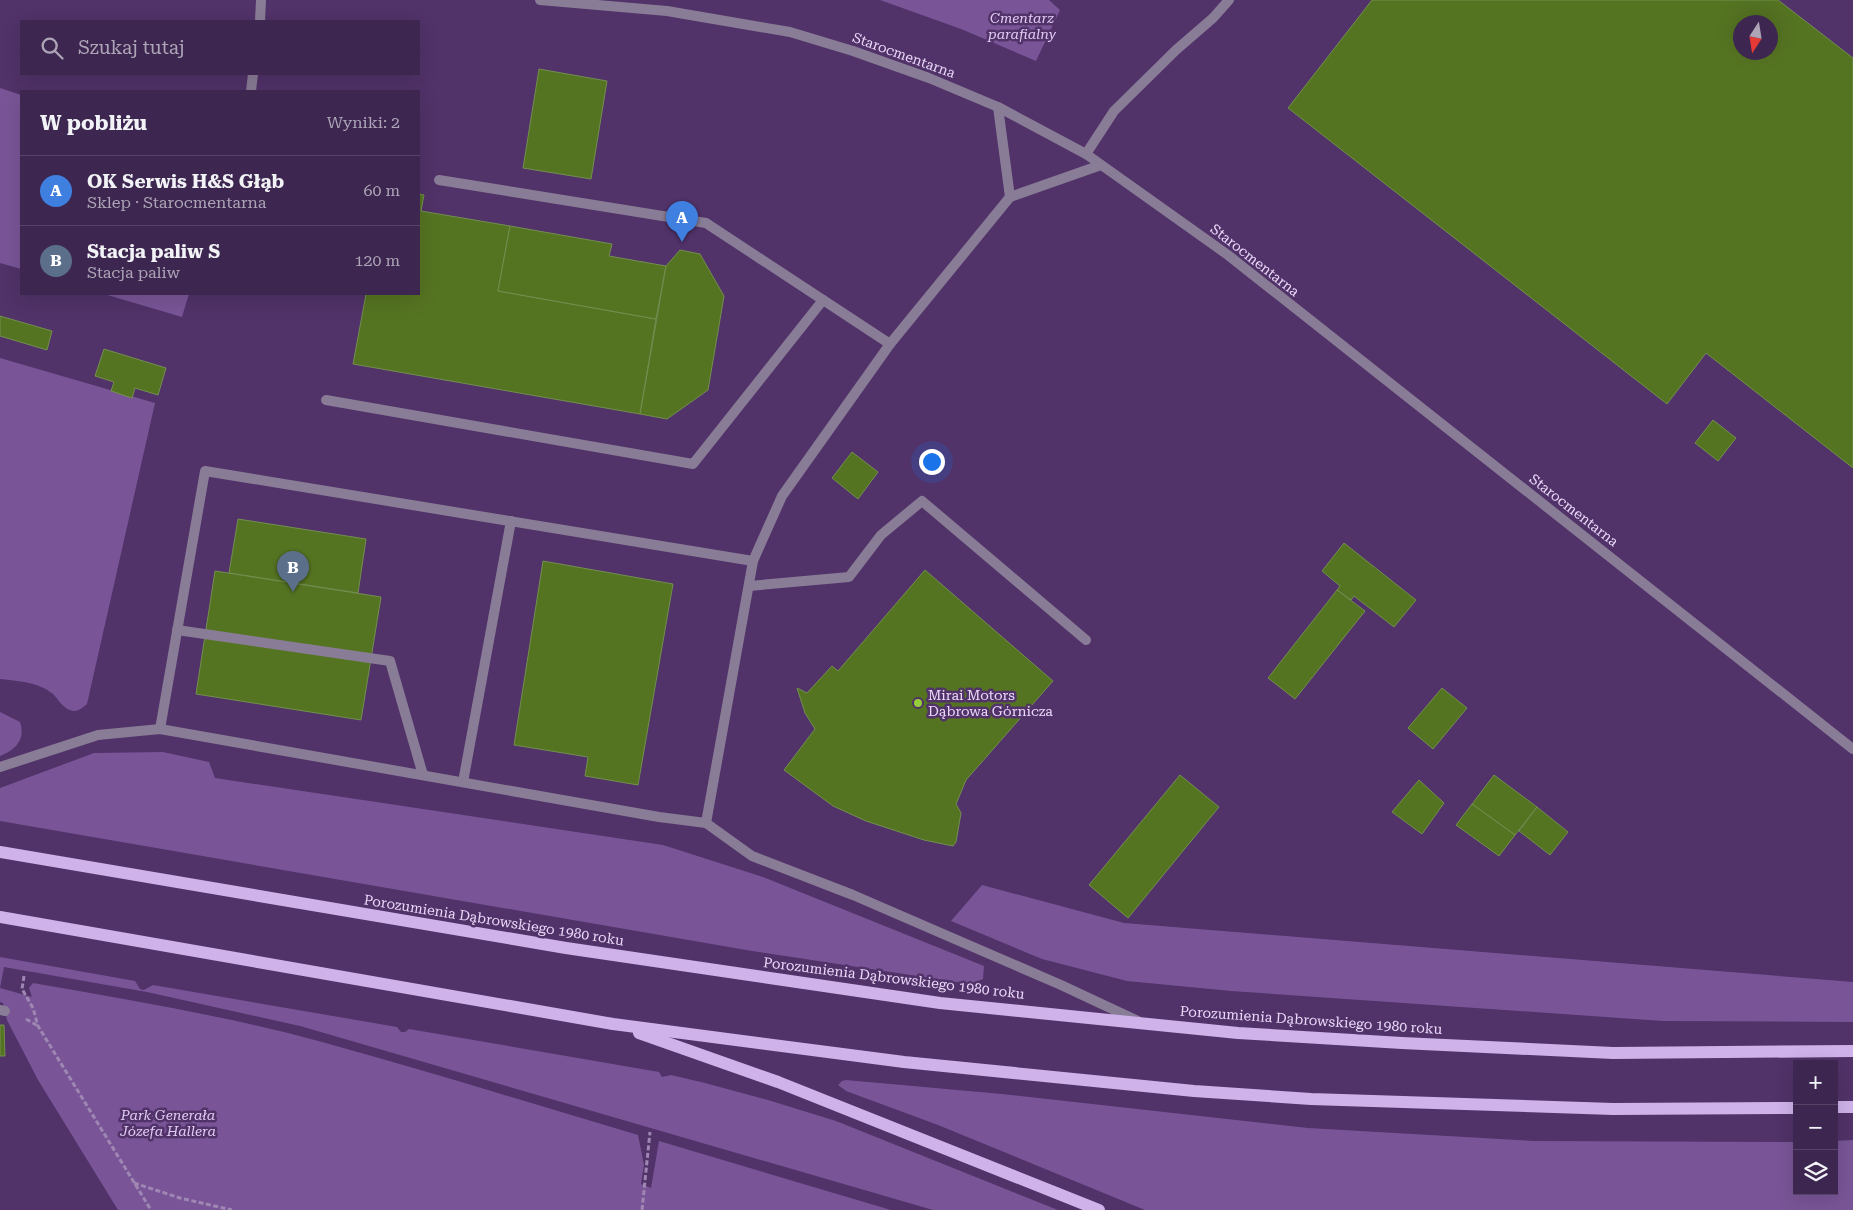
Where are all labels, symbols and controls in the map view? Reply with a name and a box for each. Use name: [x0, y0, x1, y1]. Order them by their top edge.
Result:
park label: Cmentarz parafialny: [987, 10, 1057, 42]
north arrow: [1733, 15, 1778, 60]
search box: [20, 20, 420, 75]
street label: Starocmentarna: [851, 29, 958, 81]
icon: search: [38, 34, 66, 62]
text: Szukaj tutaj: [78, 36, 185, 59]
text: W pobliżu: [40, 111, 147, 135]
text: Wyniki: 2: [327, 113, 400, 132]
text: OK Serwis H&S Głąb: [87, 170, 284, 193]
text: A: [50, 181, 62, 200]
text: 60 m: [363, 181, 400, 200]
text: Sklep · Starocmentarna: [87, 193, 267, 212]
pin: A: [666, 201, 698, 242]
street label: Starocmentarna: [1208, 220, 1303, 300]
text: Stacja paliw S: [87, 240, 220, 263]
text: B: [50, 251, 62, 270]
text: 120 m: [354, 251, 400, 270]
text: Stacja paliw: [87, 263, 180, 282]
your location: [919, 449, 945, 475]
street label: Starocmentarna: [1527, 470, 1622, 550]
pin: B: [277, 551, 309, 592]
place label: Mirai Motors Dąbrowa Górnicza: [928, 687, 1053, 719]
marker: Mirai Motors Dąbrowa Górnicza: [912, 697, 924, 709]
street label: Porozumienia Dąbrowskiego 1980 roku: [363, 892, 625, 949]
street label: Porozumienia Dąbrowskiego 1980 roku: [762, 954, 1026, 1002]
street label: Porozumienia Dąbrowskiego 1980 roku: [1179, 1003, 1443, 1037]
map controls: [1793, 1060, 1838, 1195]
button: +: [1793, 1060, 1838, 1105]
button: −: [1793, 1105, 1838, 1150]
park label: Park Generała Józefa Hallera: [119, 1107, 216, 1139]
button: layers: [1793, 1150, 1838, 1195]

